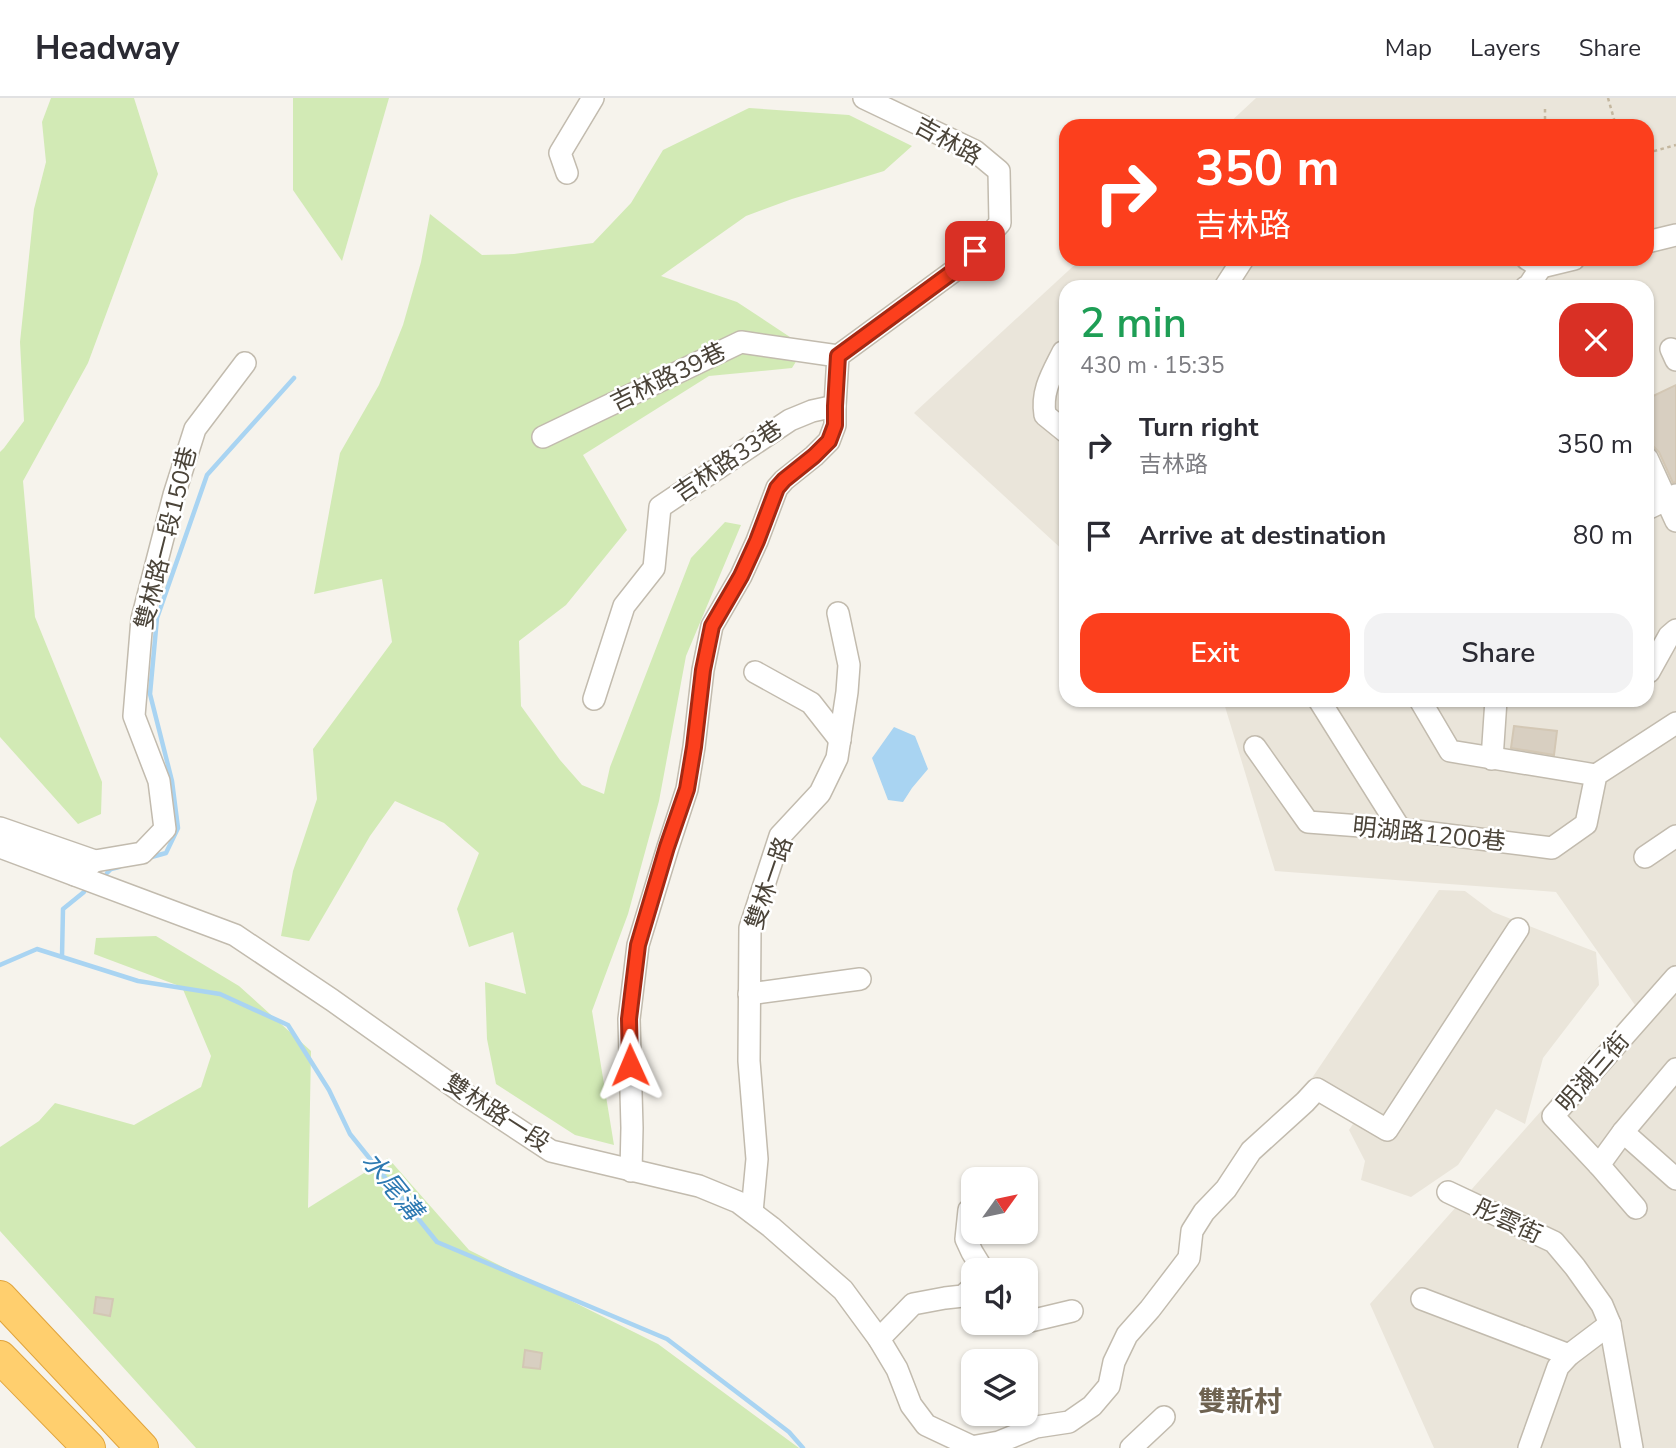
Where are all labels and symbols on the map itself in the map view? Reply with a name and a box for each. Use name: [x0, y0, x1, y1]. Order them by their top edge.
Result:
street label: 吉林路: [909, 110, 987, 172]
pin: [945, 221, 1005, 281]
street label: 吉林路39巷: [605, 335, 731, 419]
street label: 吉林路33巷: [667, 413, 789, 509]
street label: 雙林路一段150巷: [128, 443, 204, 633]
street label: 明湖路1200巷: [1351, 810, 1507, 858]
street label: 雙林一路: [738, 832, 800, 934]
street label: 明湖三街: [1549, 1025, 1637, 1119]
position arrow: [593, 1028, 667, 1102]
street label: 雙林路一段: [438, 1067, 556, 1159]
water label: 水尾溝: [354, 1145, 433, 1230]
north arrow: [961, 1167, 1038, 1244]
street label: 彤雲街: [1469, 1191, 1547, 1251]
district label: 雙新村: [1198, 1383, 1282, 1421]

